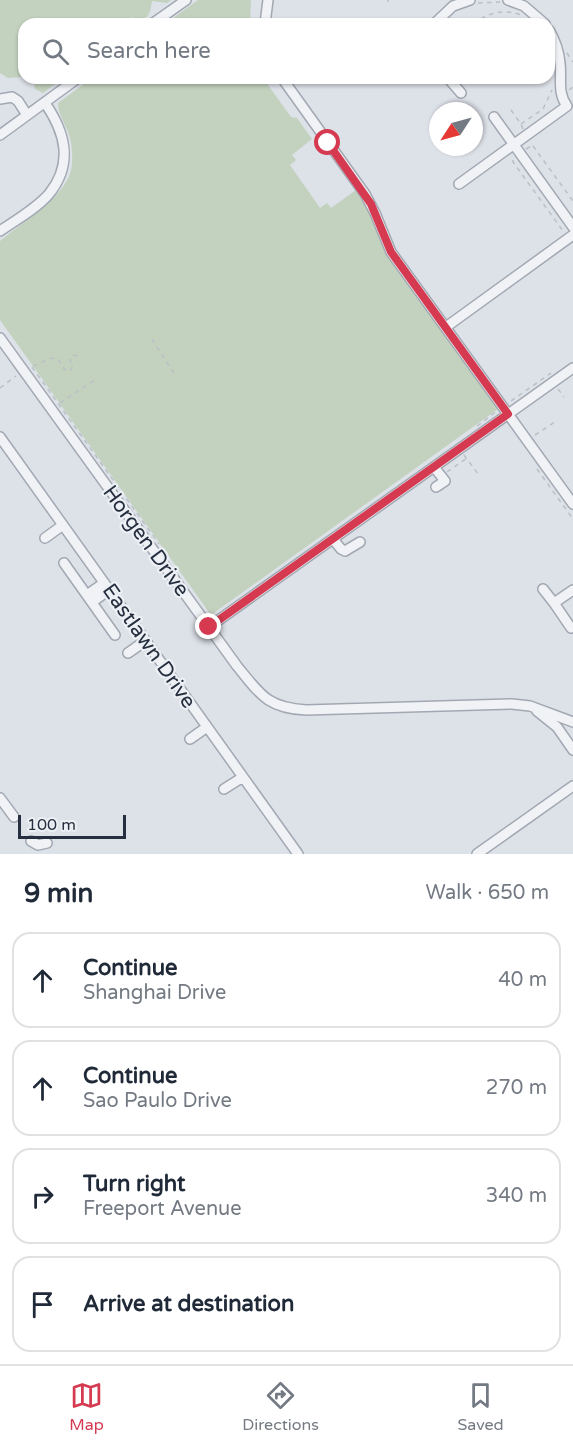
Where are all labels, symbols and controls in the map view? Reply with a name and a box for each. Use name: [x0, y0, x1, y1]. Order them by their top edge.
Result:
search box: [18, 18, 555, 84]
icon: search: [39, 35, 72, 68]
text: Search here: [87, 38, 211, 64]
north arrow: [429, 102, 483, 156]
route start: [314, 129, 340, 155]
street label: Horgen Drive: [97, 481, 195, 601]
street label: Eastlawn Drive: [97, 579, 201, 713]
route end: [195, 613, 221, 639]
scale bar: [18, 812, 126, 840]
text: 100 m: [27, 815, 76, 835]
text: 9 min: [24, 878, 93, 909]
text: Walk · 650 m: [426, 881, 549, 905]
text: Continue: [83, 955, 178, 981]
icon: ahead: [26, 964, 59, 997]
text: 40 m: [498, 968, 547, 992]
text: Shanghai Drive: [83, 981, 226, 1005]
text: Continue: [83, 1063, 178, 1089]
icon: ahead: [26, 1072, 59, 1105]
text: 270 m: [486, 1076, 547, 1100]
text: Sao Paulo Drive: [83, 1089, 232, 1113]
text: Turn right: [83, 1171, 185, 1197]
icon: right: [26, 1180, 59, 1213]
text: 340 m: [486, 1184, 547, 1208]
text: Freeport Avenue: [83, 1197, 241, 1221]
icon: arrive: [26, 1288, 59, 1321]
text: Arrive at destination: [83, 1291, 294, 1317]
tab: Map: [69, 1379, 104, 1435]
tab: Directions: [242, 1379, 319, 1435]
tab: Saved: [457, 1379, 504, 1435]

